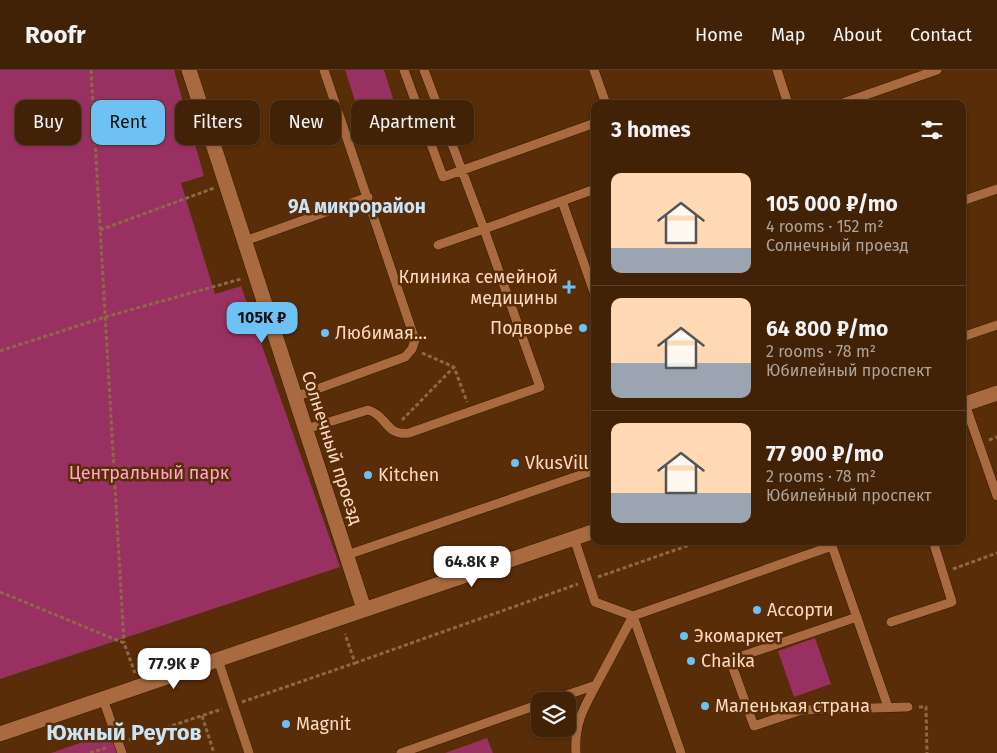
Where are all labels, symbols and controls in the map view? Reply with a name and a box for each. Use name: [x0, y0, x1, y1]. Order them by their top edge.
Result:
text: Roofr: [25, 21, 86, 49]
text: Home: [695, 24, 743, 46]
text: Map: [771, 24, 805, 46]
text: About: [833, 24, 882, 46]
text: Contact: [910, 24, 972, 46]
chip: Buy: [15, 100, 81, 145]
chip: Rent: [91, 100, 165, 145]
chip: Filters: [175, 100, 260, 145]
chip: New: [270, 100, 341, 145]
chip: Apartment: [351, 100, 474, 145]
icon: filters: [918, 116, 946, 144]
text: 3 homes: [611, 117, 691, 143]
text: 105 000 ₽/mo: [766, 191, 898, 217]
icon: home: [651, 193, 711, 253]
district label: 9А микрорайон: [288, 195, 426, 218]
text: 4 rooms · 152 m²: [766, 217, 884, 236]
text: Солнечный проезд: [766, 236, 909, 255]
place label: Клиника семейной медицины: [398, 266, 558, 309]
marker: Клиника семейной медицины: [562, 280, 576, 294]
pin: 105K ₽: [221, 302, 303, 344]
text: 105K ₽: [238, 308, 286, 327]
text: 64 800 ₽/mo: [766, 316, 888, 342]
place label: Подворье: [490, 317, 573, 339]
icon: home: [651, 318, 711, 378]
place label: Любимая...: [335, 322, 427, 344]
marker: Подворье: [577, 322, 589, 334]
marker: Любимая...: [319, 327, 331, 339]
text: 2 rooms · 78 m²: [766, 342, 876, 361]
text: Юбилейный проспект: [766, 361, 931, 380]
street label: Солнечный проезд: [297, 368, 367, 528]
text: 77 900 ₽/mo: [766, 441, 884, 467]
icon: home: [651, 443, 711, 503]
place label: VkusVill: [525, 452, 589, 474]
marker: VkusVill: [509, 457, 521, 469]
park label: Центральный парк: [69, 462, 230, 484]
place label: Kitchen: [378, 464, 439, 486]
text: 2 rooms · 78 m²: [766, 467, 876, 486]
marker: Kitchen: [362, 469, 374, 481]
text: Юбилейный проспект: [766, 486, 931, 505]
pin: 64.8K ₽: [426, 546, 518, 588]
text: 64.8K ₽: [445, 552, 499, 571]
place label: Ассорти: [767, 599, 833, 621]
marker: Ассорти: [751, 604, 763, 616]
place label: Экомаркет: [694, 625, 783, 647]
marker: Экомаркет: [678, 630, 690, 642]
pin: 77.9K ₽: [128, 648, 220, 690]
place label: Chaika: [701, 650, 755, 672]
text: 77.9K ₽: [149, 654, 199, 673]
marker: Chaika: [685, 655, 697, 667]
map controls: [531, 692, 576, 737]
button: layers: [531, 692, 576, 737]
place label: Маленькая страна: [715, 695, 870, 717]
marker: Маленькая страна: [699, 700, 711, 712]
place label: Magnit: [296, 713, 352, 735]
marker: Magnit: [280, 718, 292, 730]
district label: Южный Реутов: [46, 719, 202, 746]

